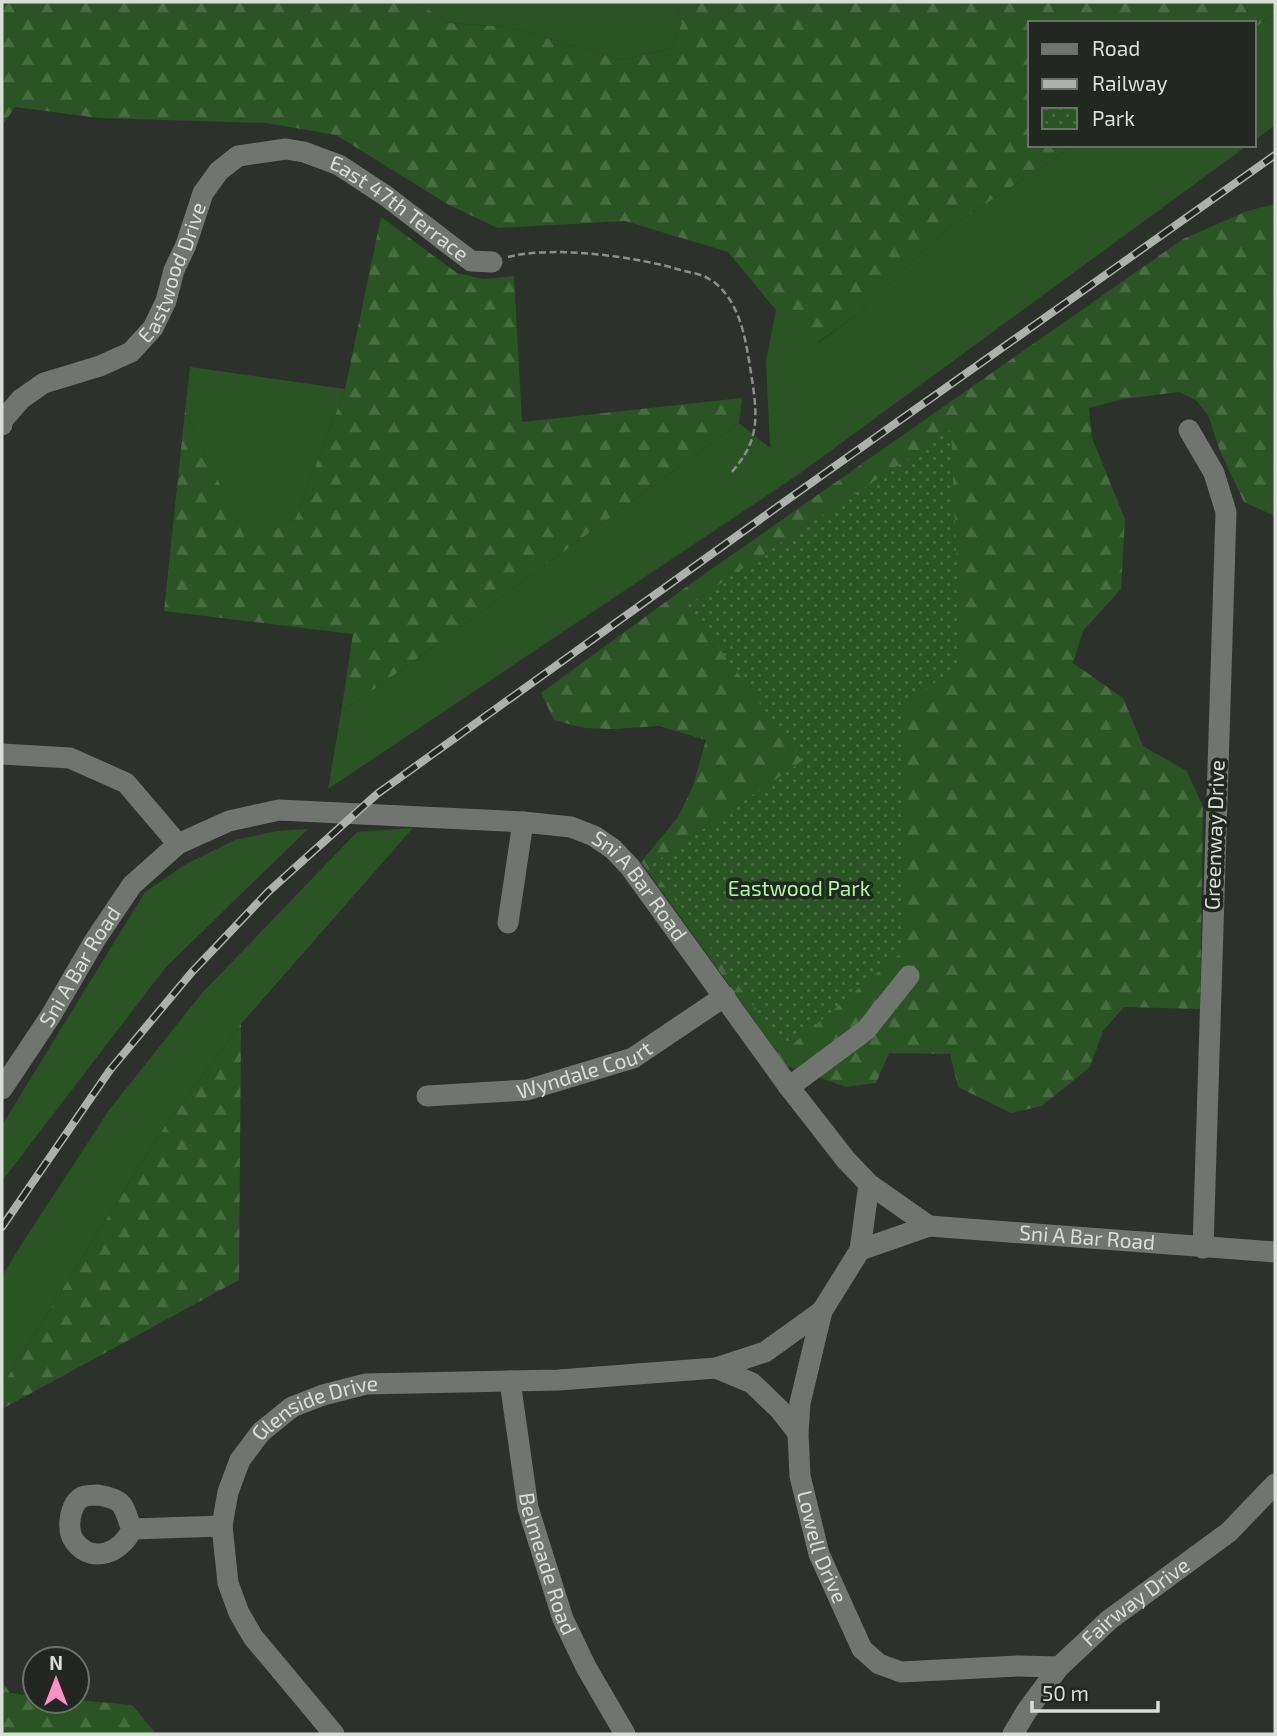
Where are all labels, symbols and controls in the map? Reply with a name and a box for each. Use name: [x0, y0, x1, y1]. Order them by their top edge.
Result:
legend: [1028, 21, 1256, 147]
text: Road: [1092, 35, 1140, 60]
text: Railway: [1092, 70, 1168, 95]
text: Park: [1092, 105, 1135, 130]
street label: East 47th Terrace: [327, 149, 474, 266]
street label: Eastwood Drive: [132, 199, 210, 347]
street label: Greenway Drive: [1198, 760, 1229, 910]
street label: Sni A Bar Road: [588, 824, 693, 945]
park label: Eastwood Park: [728, 875, 871, 900]
street label: Sni A Bar Road: [33, 901, 125, 1031]
street label: Wyndale Court: [514, 1035, 656, 1103]
street label: Sni A Bar Road: [1018, 1219, 1156, 1254]
street label: Glenside Drive: [245, 1370, 378, 1445]
street label: Lowell Drive: [793, 1488, 854, 1607]
street label: Belmeade Road: [515, 1491, 583, 1639]
street label: Fairway Drive: [1075, 1551, 1194, 1651]
north arrow: [21, 1645, 91, 1715]
text: N: [49, 1651, 63, 1674]
scale bar: [1032, 1670, 1158, 1714]
text: 50 m: [1042, 1680, 1089, 1705]

